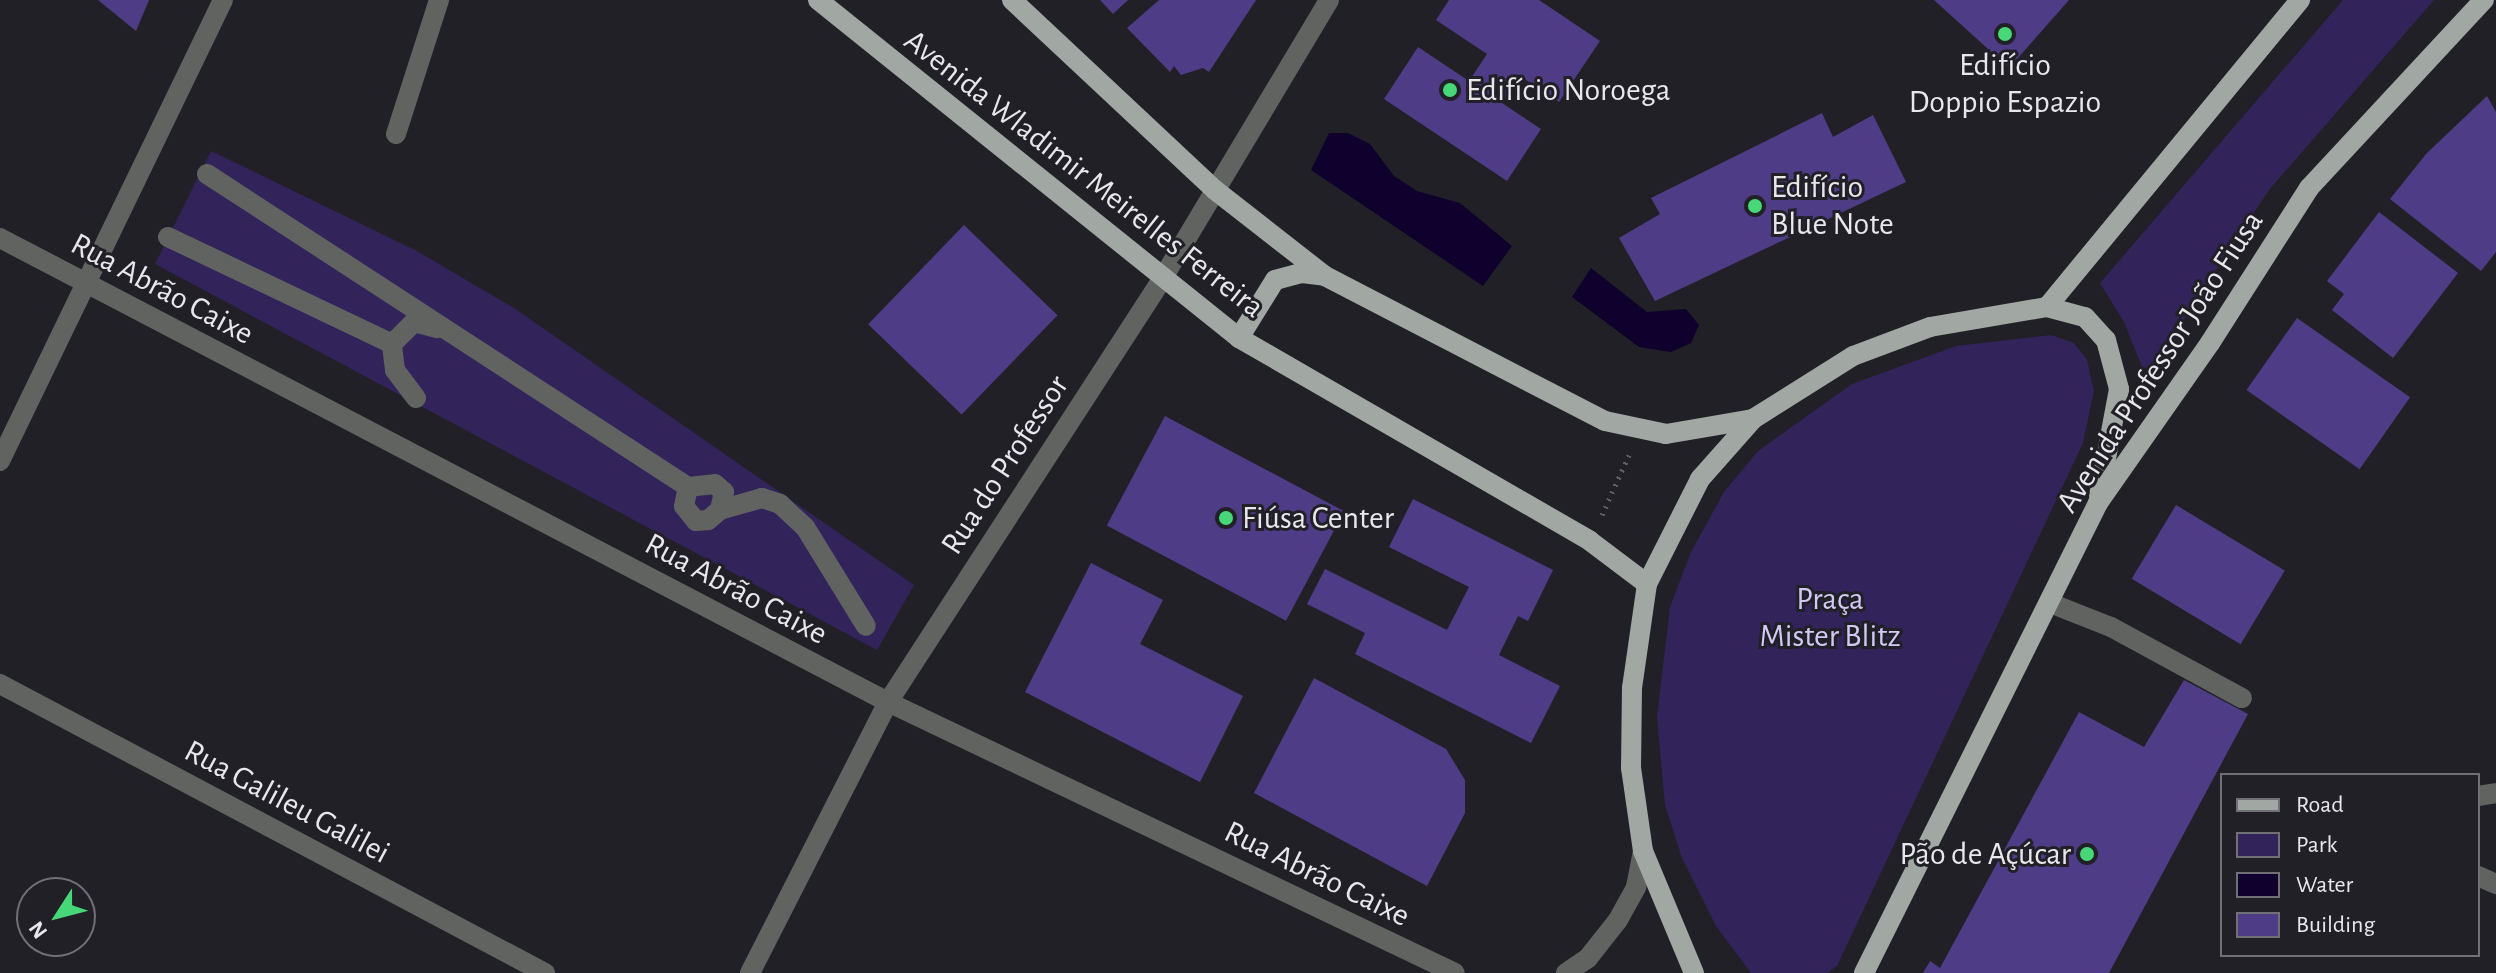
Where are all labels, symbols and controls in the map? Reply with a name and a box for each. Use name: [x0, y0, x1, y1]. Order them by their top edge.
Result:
street label: Avenida Wladimir Meirelles Ferreira: [896, 22, 1272, 326]
marker: Edifício Doppio Espazio: [1996, 25, 2014, 43]
place label: Edifício Doppio Espazio: [1909, 47, 2101, 122]
place label: Edifício Noroega: [1466, 71, 1670, 109]
marker: Edifício Noroega: [1441, 81, 1459, 99]
place label: Edifício Blue Note: [1771, 169, 1894, 244]
marker: Edifício Blue Note: [1746, 197, 1764, 215]
street label: Avenida Professor João Fiusa: [2048, 204, 2272, 520]
street label: Rua Abrão Caixe: [64, 225, 260, 353]
street label: Rua do Professor: [933, 368, 1077, 562]
place label: Fiúsa Center: [1242, 499, 1394, 537]
marker: Fiúsa Center: [1217, 509, 1235, 527]
street label: Rua Abrão Caixe: [638, 525, 834, 653]
park label: Praça Mister Blitz: [1759, 581, 1901, 656]
street label: Rua Galileu Galilei: [178, 732, 396, 872]
legend: [2220, 773, 2480, 957]
text: Road: [2296, 793, 2344, 817]
street label: Rua Abrão Caixe: [1218, 813, 1416, 935]
text: Park: [2296, 833, 2337, 857]
place label: Pão de Açúcar: [1900, 835, 2071, 873]
marker: Pão de Açúcar: [2078, 845, 2096, 863]
text: Water: [2296, 873, 2353, 897]
north arrow: [16, 877, 96, 957]
text: Building: [2296, 913, 2375, 937]
text: N: [25, 917, 52, 943]

